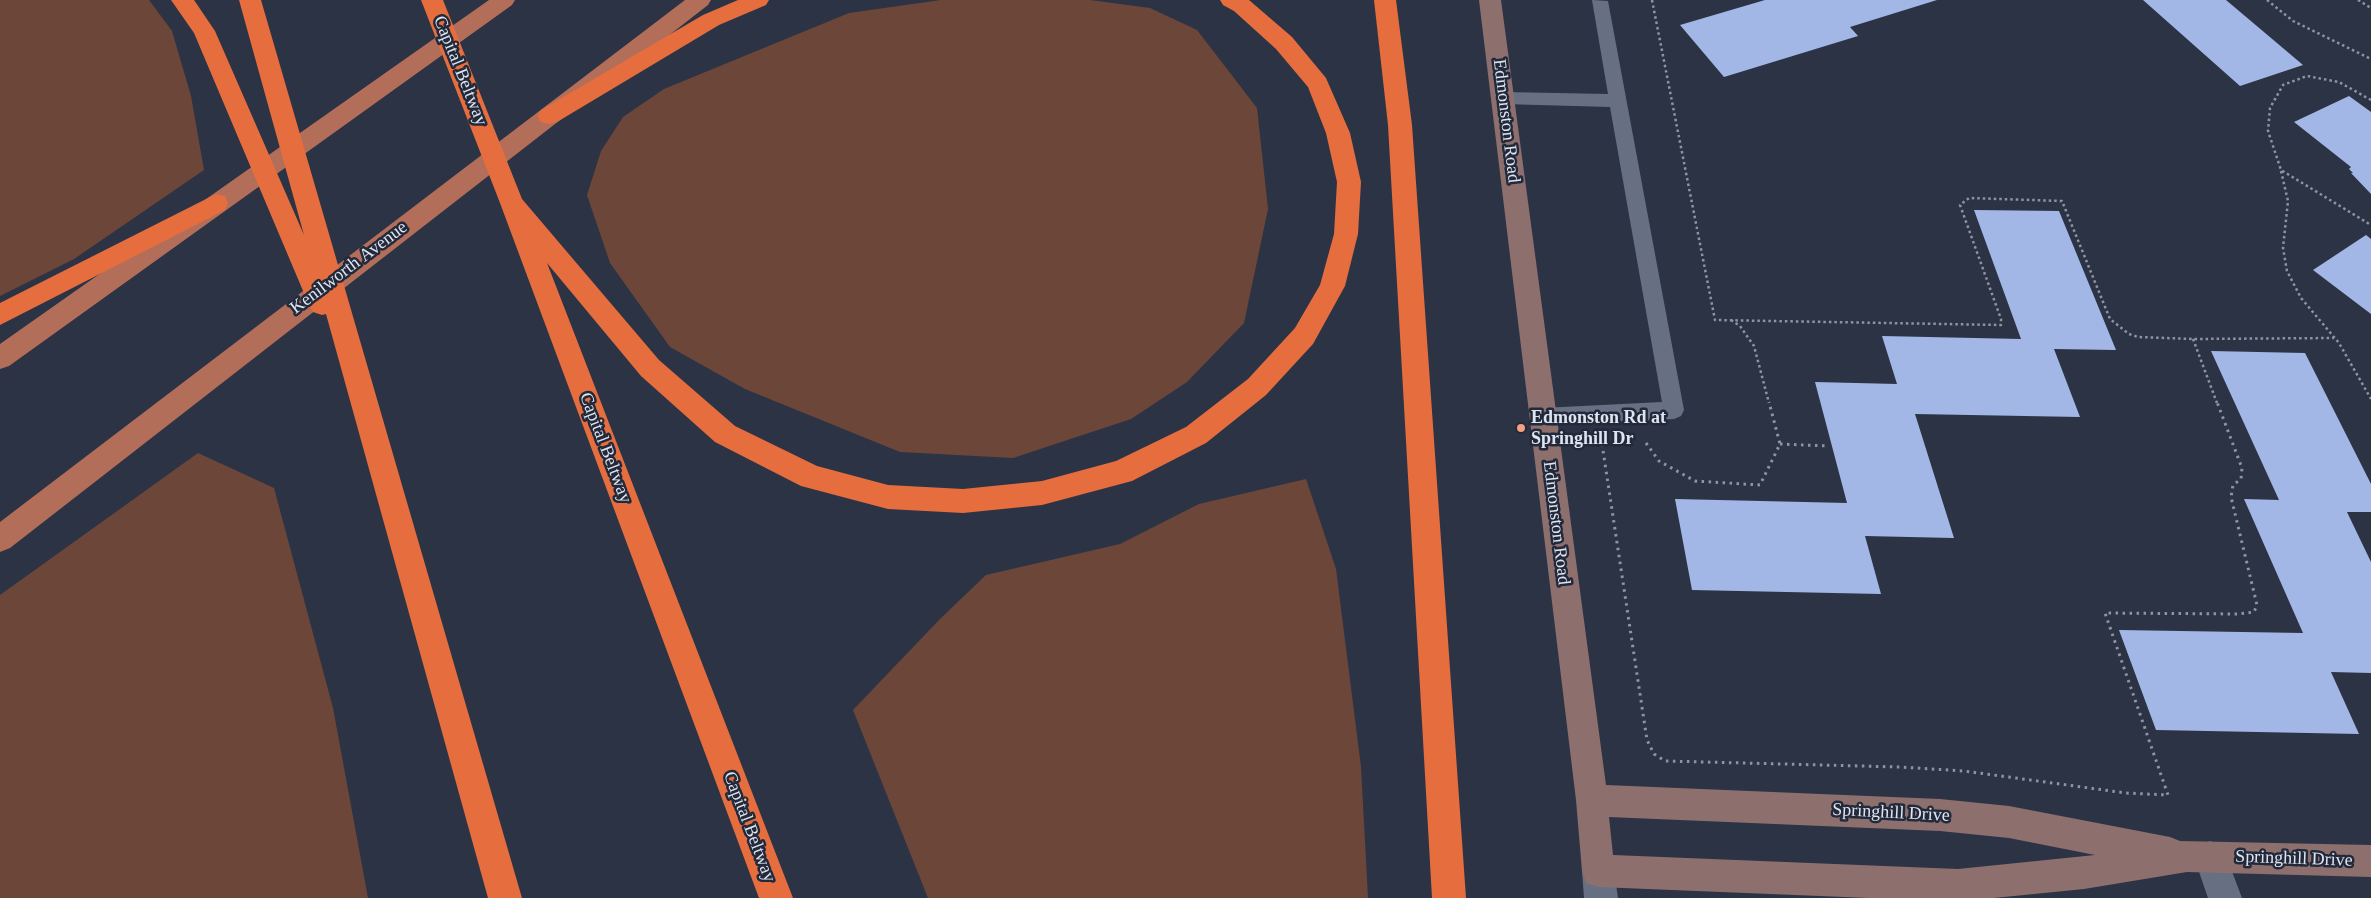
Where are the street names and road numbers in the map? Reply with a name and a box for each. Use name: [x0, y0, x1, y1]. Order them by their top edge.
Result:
street label: Capital Beltway: [428, 13, 492, 129]
street label: Edmonston Road: [1488, 58, 1524, 184]
street label: Kenilworth Avenue: [286, 217, 412, 319]
street label: Capital Beltway: [574, 390, 636, 506]
street label: Edmonston Road: [1538, 460, 1574, 586]
street label: Capital Beltway: [718, 769, 780, 885]
street label: Springhill Drive: [1832, 799, 1950, 827]
street label: Springhill Drive: [2235, 846, 2353, 872]

